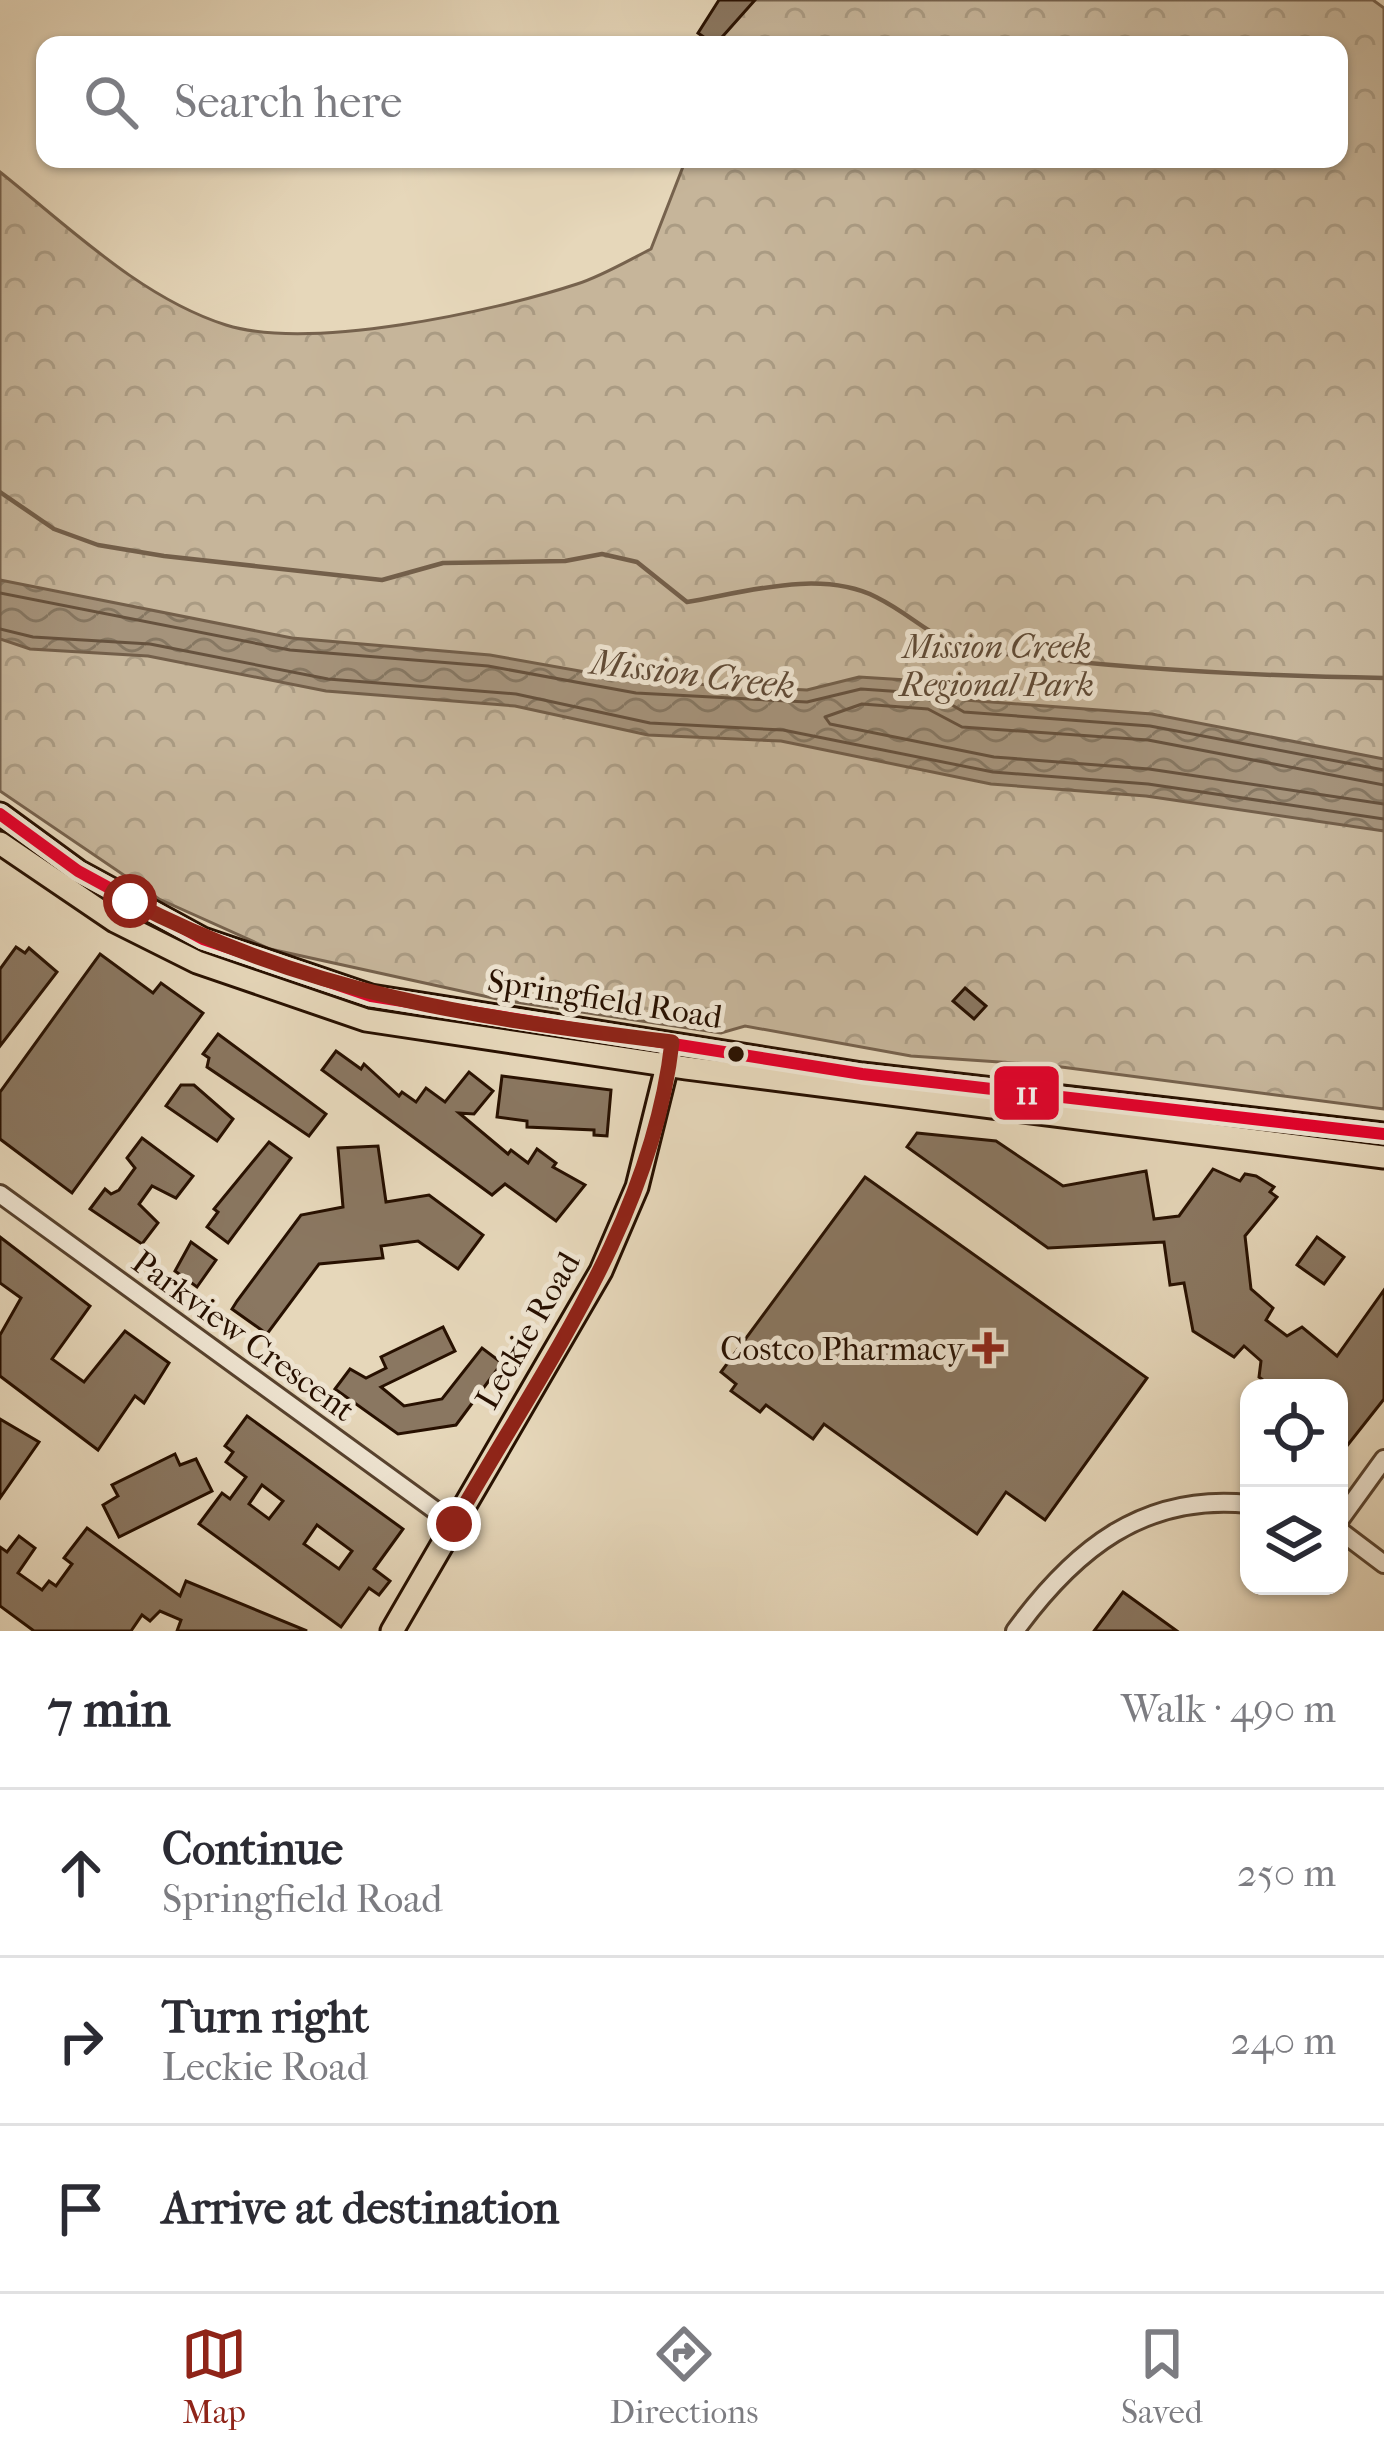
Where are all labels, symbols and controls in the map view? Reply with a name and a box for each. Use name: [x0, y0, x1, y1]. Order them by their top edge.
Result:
search box: [36, 36, 1348, 168]
icon: search: [78, 69, 144, 135]
text: Search here: [174, 76, 402, 129]
park label: Mission Creek Regional Park: [898, 628, 1094, 705]
water label: Mission Creek: [585, 640, 798, 707]
route start: [103, 874, 157, 928]
street label: Springfield Road: [485, 962, 726, 1037]
unlabelled marker: [725, 1043, 747, 1065]
line badge: 11: [992, 1064, 1061, 1122]
text: 11: [1015, 1074, 1039, 1113]
street label: Parkview Crescent: [124, 1242, 362, 1430]
street label: Leckie Road: [468, 1245, 589, 1416]
place label: Costco Pharmacy: [720, 1330, 965, 1369]
marker: Costco Pharmacy: [975, 1335, 1001, 1361]
map controls: [1240, 1379, 1348, 1595]
button: locate: [1240, 1379, 1348, 1487]
button: layers: [1240, 1487, 1348, 1595]
route end: [427, 1497, 481, 1551]
text: 7 min: [48, 1679, 171, 1739]
text: Walk · 490 m: [1121, 1686, 1336, 1732]
text: Continue: [162, 1823, 343, 1876]
icon: ahead: [48, 1840, 114, 1906]
text: 250 m: [1237, 1850, 1336, 1896]
text: Springfield Road: [162, 1876, 442, 1922]
text: Turn right: [162, 1991, 369, 2044]
icon: right: [48, 2008, 114, 2074]
text: 240 m: [1231, 2018, 1336, 2064]
text: Leckie Road: [162, 2044, 368, 2090]
icon: arrive: [48, 2176, 114, 2242]
text: Arrive at destination: [162, 2182, 559, 2235]
tab: Map: [181, 2321, 247, 2432]
tab: Directions: [610, 2321, 758, 2432]
tab: Saved: [1121, 2321, 1203, 2432]

